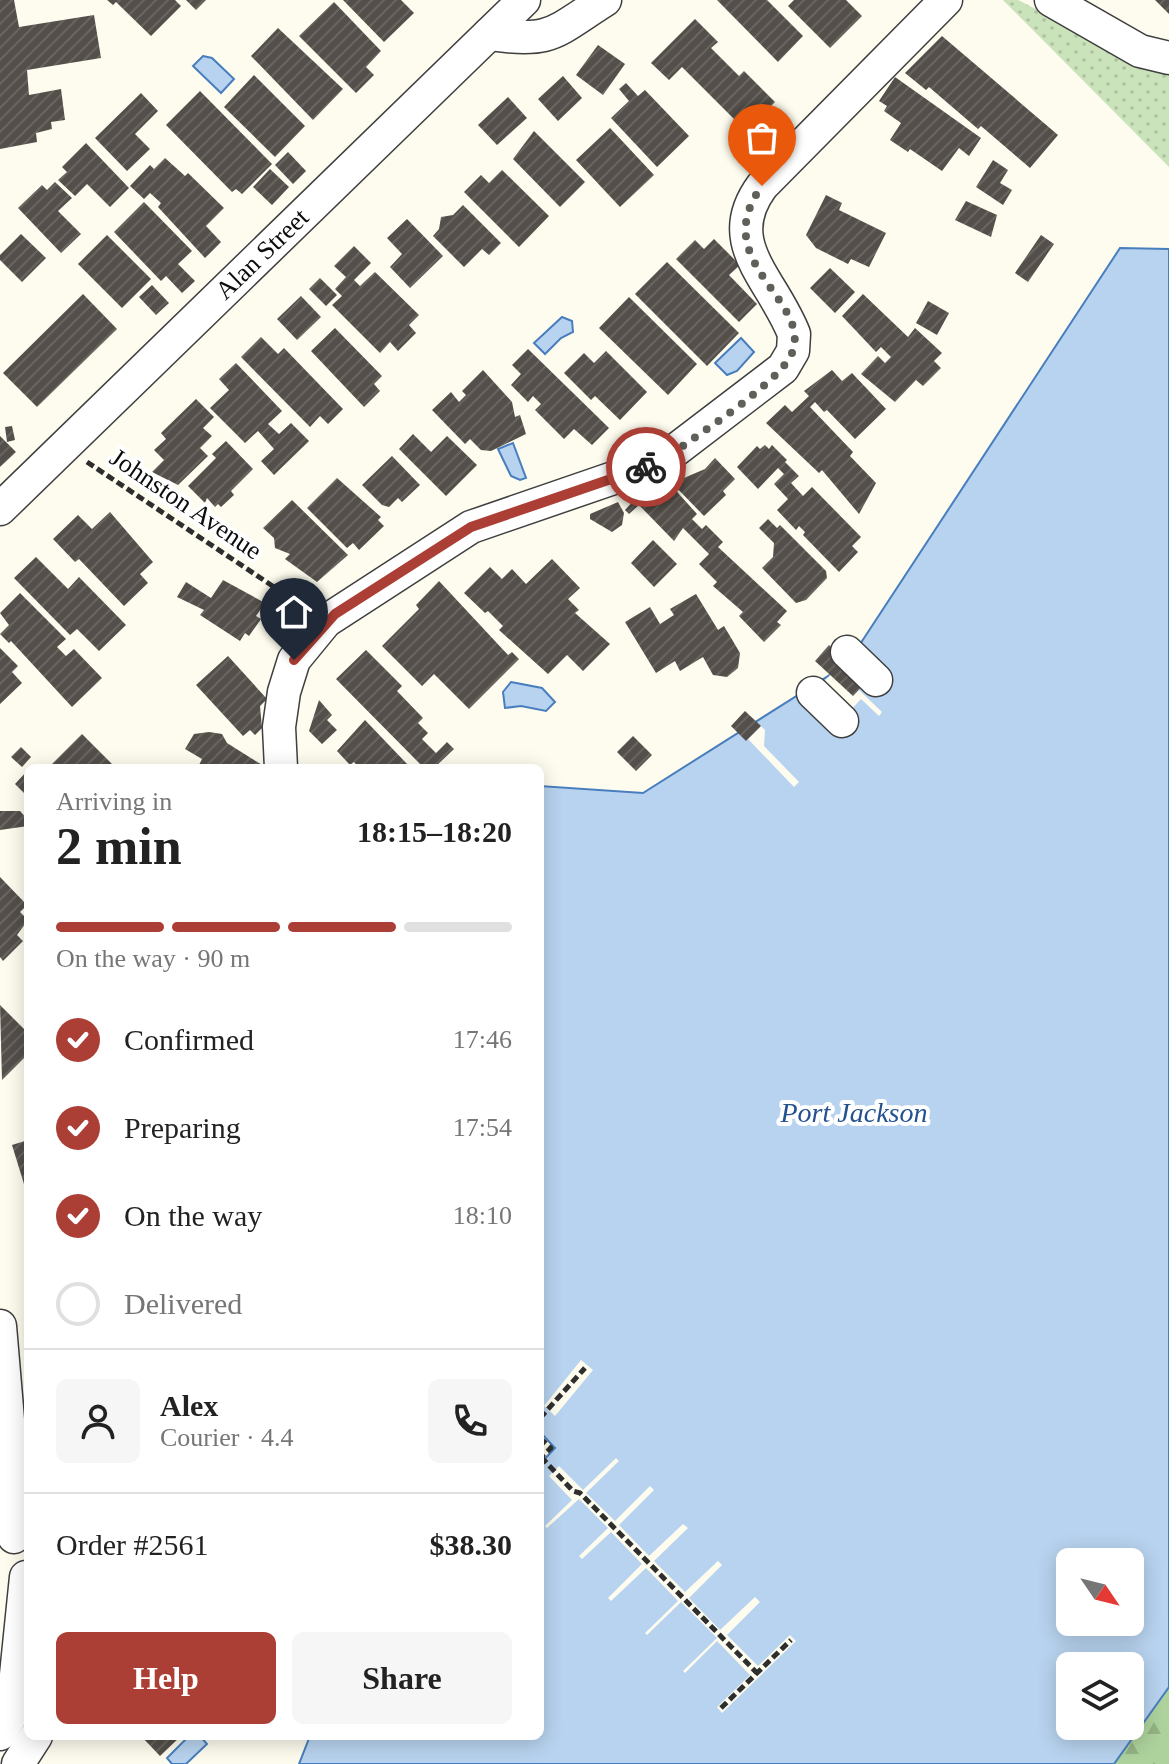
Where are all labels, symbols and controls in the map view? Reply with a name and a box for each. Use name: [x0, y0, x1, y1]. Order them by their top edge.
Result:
pin: [728, 104, 796, 186]
icon: bag: [740, 116, 784, 160]
street label: Alan Street: [210, 202, 315, 305]
courier: [606, 427, 686, 507]
street label: Johnston Avenue: [105, 443, 267, 565]
icon: bike: [624, 445, 668, 489]
pin: [260, 578, 328, 660]
icon: home: [272, 590, 316, 634]
text: Arriving in: [56, 787, 172, 816]
text: 18:15–18:20: [357, 815, 512, 848]
text: 2 min: [56, 818, 182, 875]
text: On the way · 90 m: [56, 944, 250, 973]
icon: check: [56, 1018, 100, 1062]
text: Confirmed: [124, 1023, 254, 1056]
text: 17:46: [453, 1025, 512, 1054]
water label: Port Jackson: [780, 1097, 927, 1128]
icon: check: [56, 1106, 100, 1150]
text: Preparing: [124, 1111, 241, 1144]
text: 17:54: [453, 1113, 512, 1142]
icon: check: [56, 1194, 100, 1238]
text: On the way: [124, 1199, 262, 1232]
text: 18:10: [453, 1201, 512, 1230]
text: Delivered: [124, 1287, 242, 1320]
button: person: [56, 1379, 140, 1463]
button: phone: [428, 1379, 512, 1463]
text: Alex: [160, 1389, 218, 1422]
text: Courier · 4.4: [160, 1423, 294, 1452]
text: Order #2561: [56, 1528, 208, 1561]
text: $38.30: [430, 1528, 512, 1561]
north arrow: [1056, 1548, 1144, 1636]
map controls: [1056, 1548, 1144, 1740]
button: Help: [56, 1632, 276, 1724]
button: Share: [292, 1632, 512, 1724]
button: layers: [1056, 1652, 1144, 1740]

